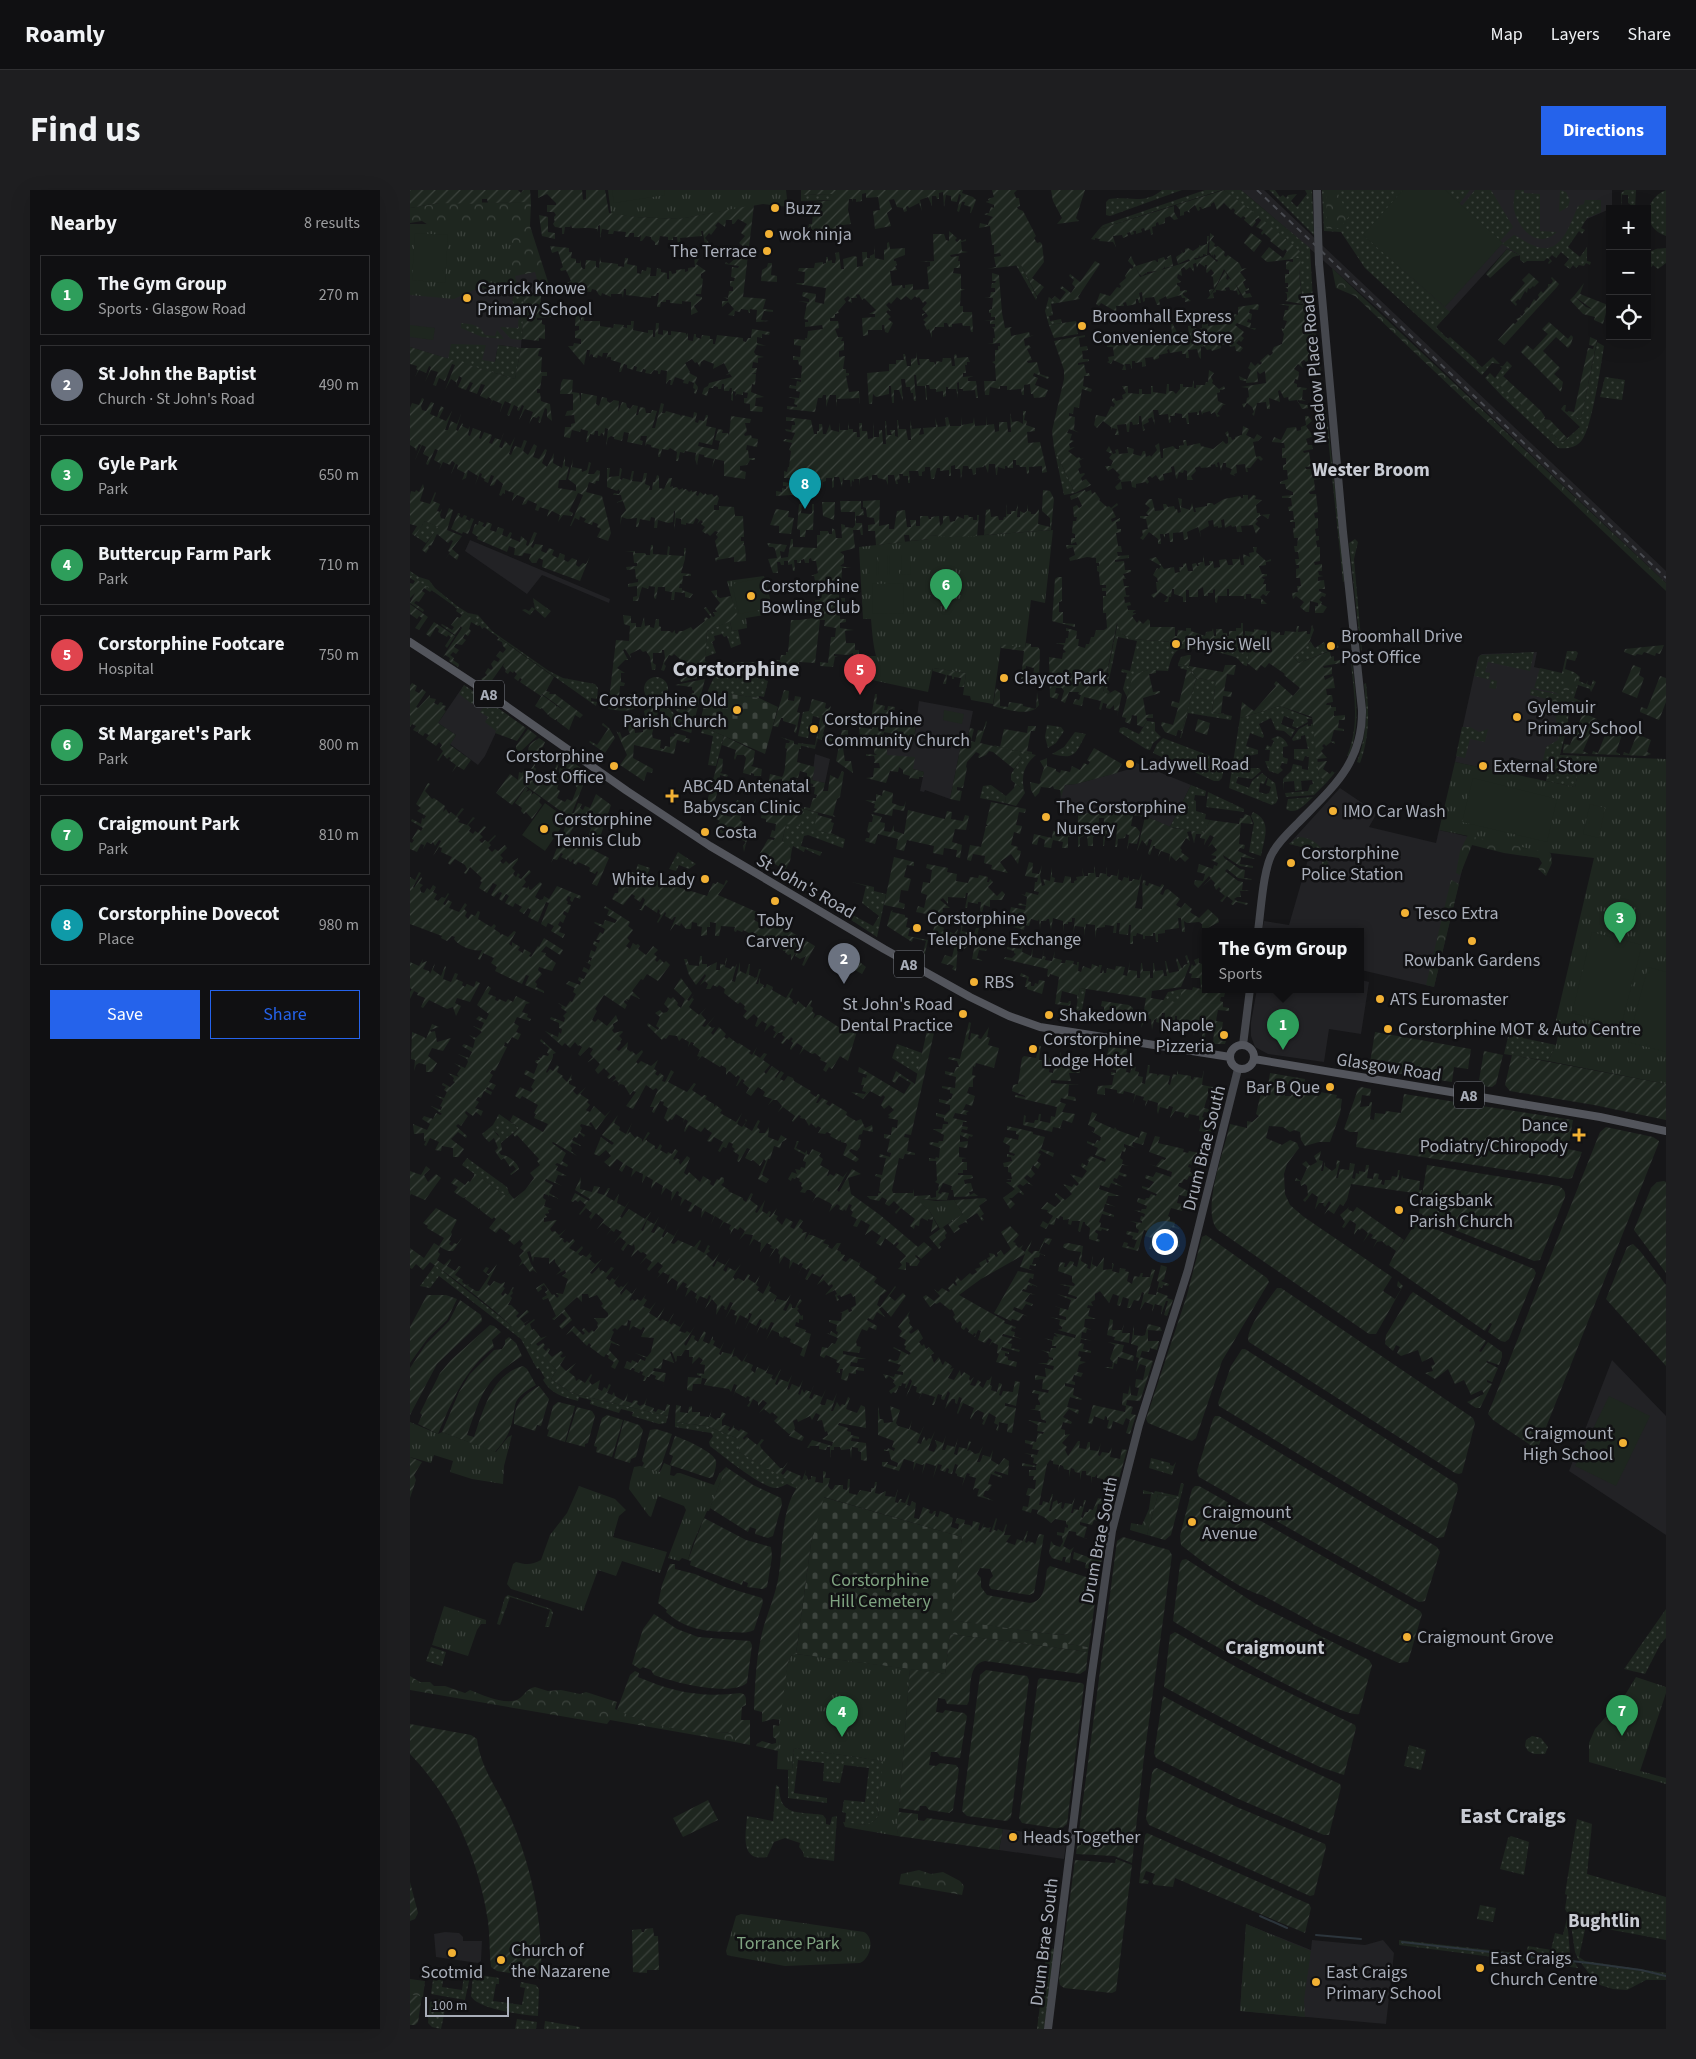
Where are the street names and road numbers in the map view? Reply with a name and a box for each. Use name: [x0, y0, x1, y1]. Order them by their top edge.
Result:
street label: Meadow Place Road: [1296, 293, 1333, 445]
road number: A8: [474, 680, 504, 708]
street label: St John's Road: [752, 848, 860, 925]
road number: A8: [894, 951, 924, 978]
street label: Glasgow Road: [1335, 1047, 1443, 1088]
road number: A8: [1454, 1082, 1484, 1108]
street label: Drum Brae South: [1177, 1083, 1232, 1214]
street label: Drum Brae South: [1075, 1475, 1124, 1606]
street label: Drum Brae South: [1024, 1877, 1065, 2007]

